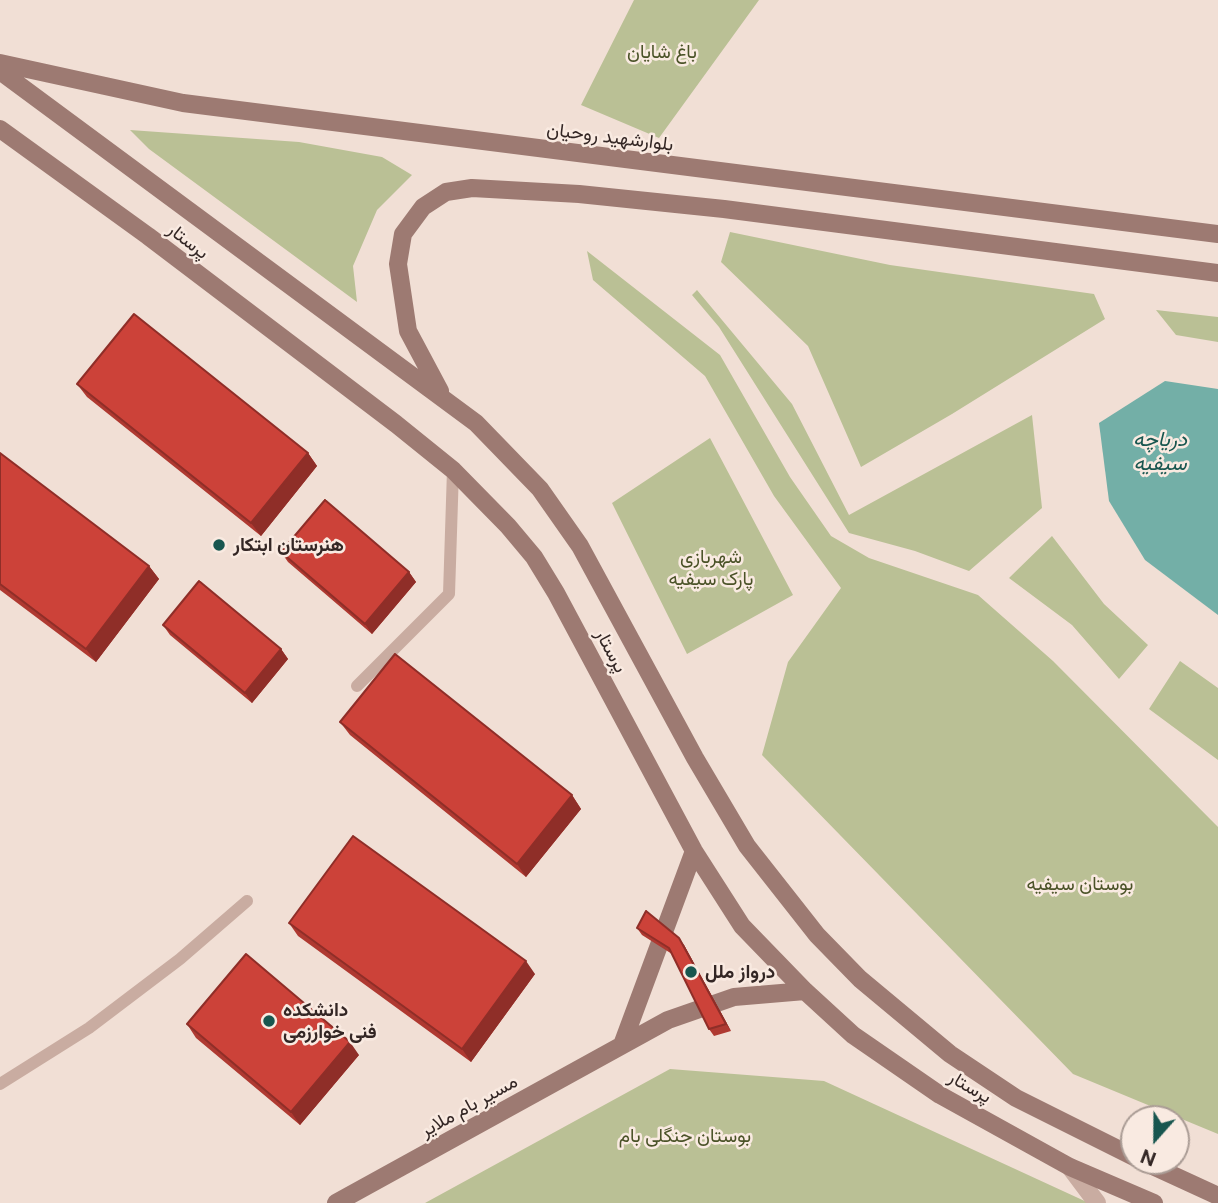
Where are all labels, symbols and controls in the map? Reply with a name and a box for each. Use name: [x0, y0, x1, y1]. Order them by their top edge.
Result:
park label: باغ شایان: [627, 41, 697, 63]
street label: بلوارشهید روحیان: [545, 118, 675, 156]
street label: پرستار: [163, 218, 213, 264]
water label: دریاچه سیفیه: [1133, 427, 1187, 477]
place label: هنرستان ابتکار: [233, 534, 344, 556]
marker: هنرستان ابتکار: [211, 537, 227, 553]
park label: شهربازی پارک سیفیه: [669, 546, 753, 590]
street label: پرستار: [590, 625, 632, 677]
park label: بوستان سیفیه: [1027, 873, 1133, 895]
place label: درواز ملل: [705, 961, 775, 983]
marker: درواز ملل: [683, 964, 699, 980]
place label: دانشکده فنی خوارزمی: [283, 999, 377, 1043]
marker: دانشکده فنی خوارزمی: [261, 1013, 277, 1029]
street label: پرستار: [944, 1066, 996, 1108]
street label: مسیر بام ملایر: [416, 1070, 522, 1142]
north arrow: [1120, 1105, 1190, 1175]
park label: بوستان جنگلی بام: [619, 1125, 751, 1147]
text: N: [1137, 1145, 1159, 1171]

